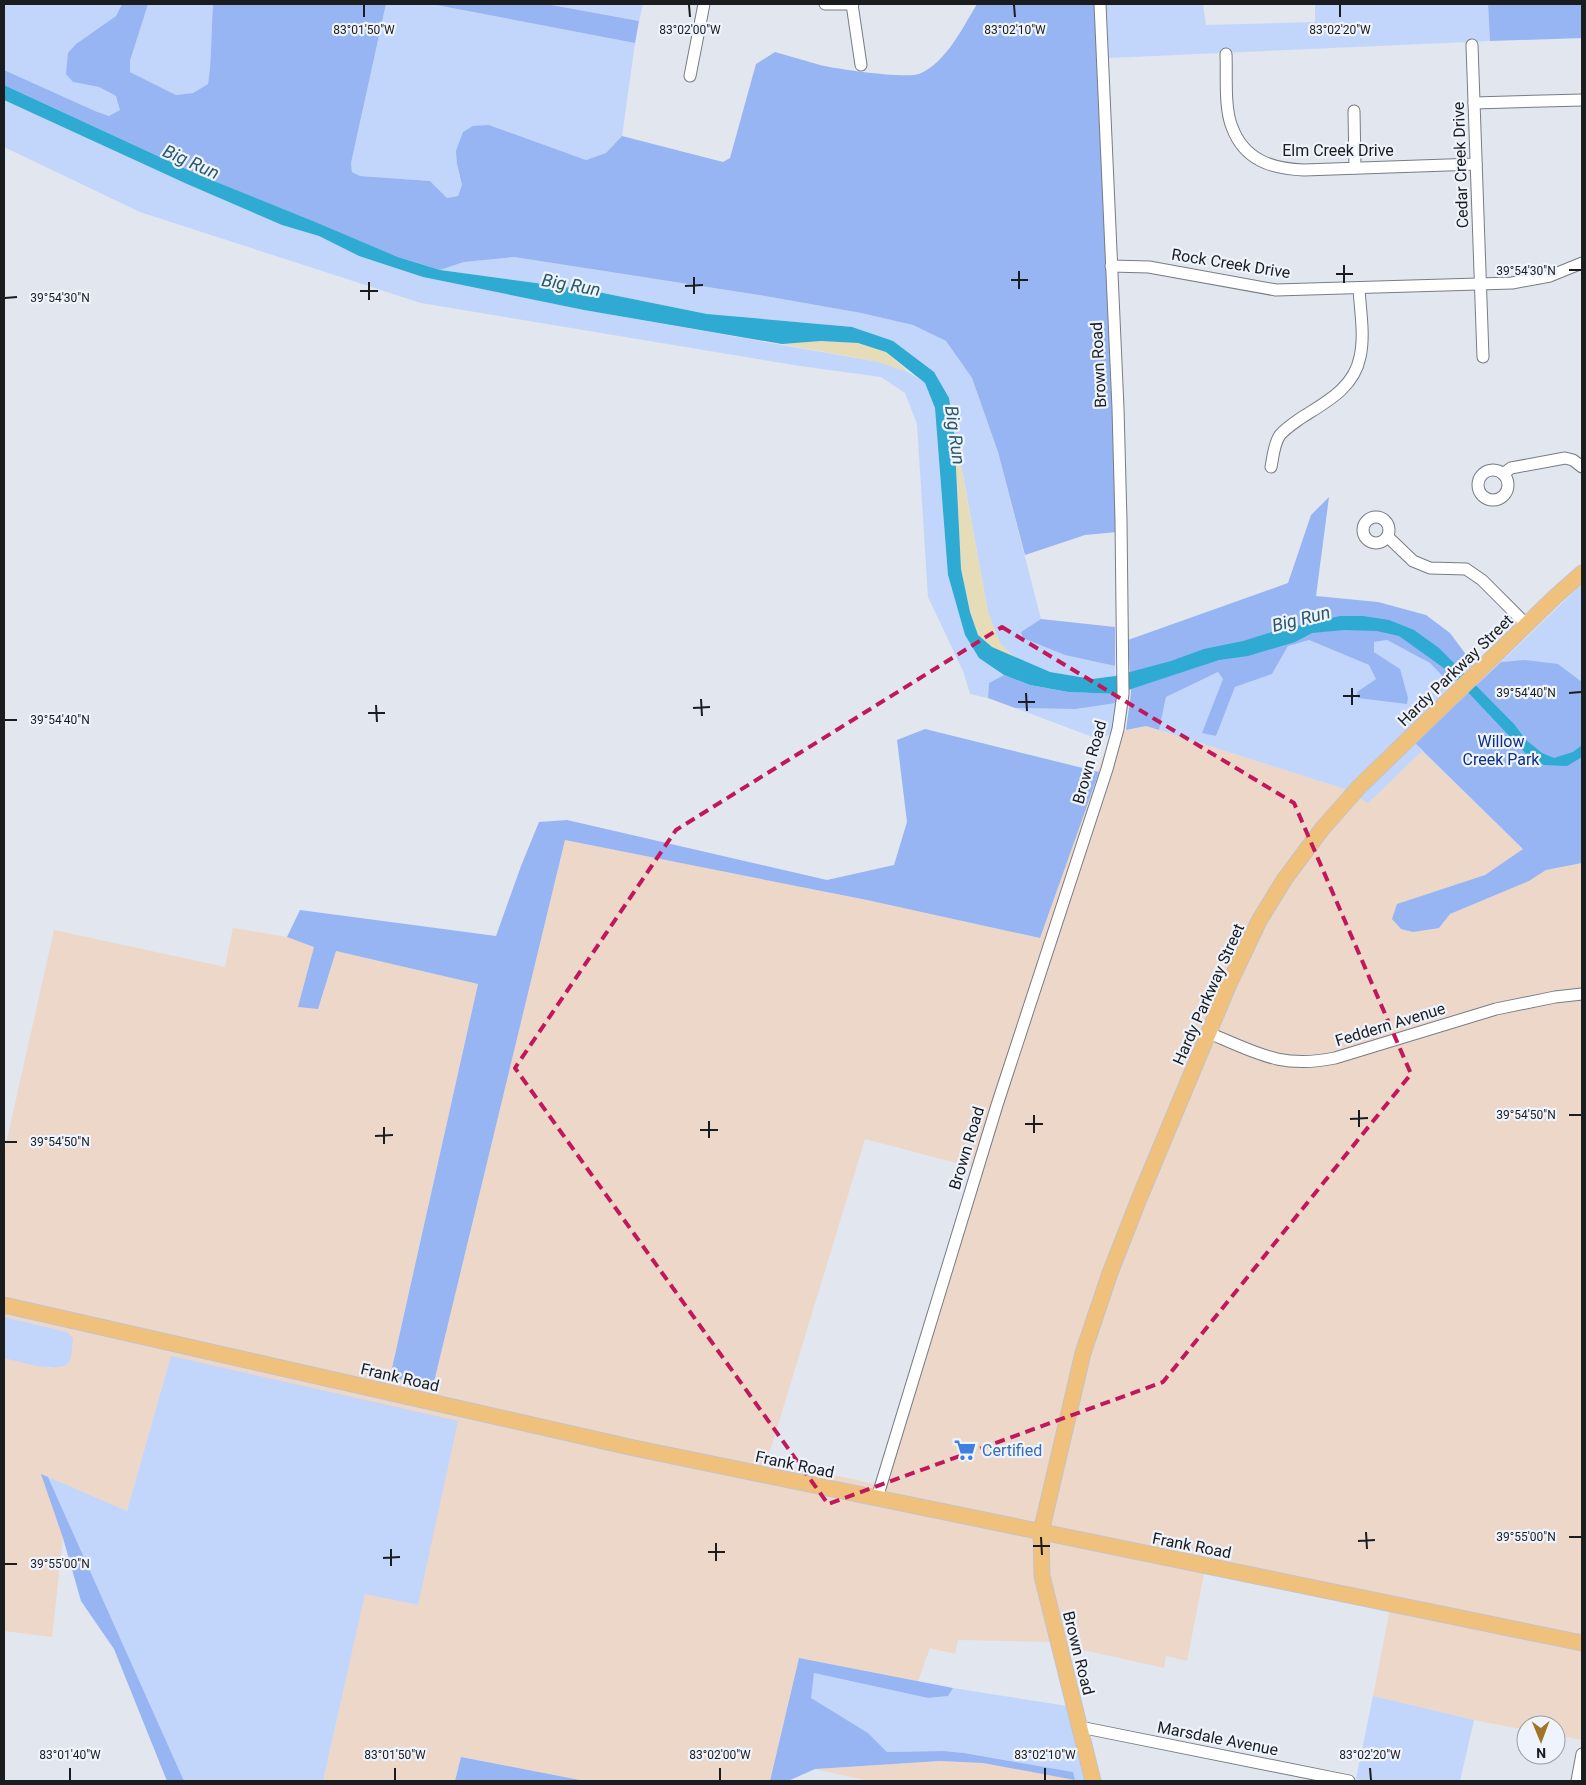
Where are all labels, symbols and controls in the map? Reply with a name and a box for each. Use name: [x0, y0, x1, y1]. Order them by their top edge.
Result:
text: 83°01'50"W: [333, 23, 395, 37]
text: 83°02'00"W: [659, 23, 721, 37]
text: 83°02'10"W: [984, 23, 1046, 37]
text: 83°02'20"W: [1309, 23, 1371, 37]
street label: Cedar Creek Drive: [1449, 101, 1472, 229]
water label: Big Run: [160, 140, 223, 183]
street label: Elm Creek Drive: [1282, 141, 1394, 160]
street label: Rock Creek Drive: [1170, 245, 1292, 282]
text: 39°54'30"N: [1496, 264, 1556, 278]
water label: Big Run: [540, 269, 602, 300]
text: 39°54'30"N: [30, 291, 90, 305]
street label: Brown Road: [1087, 322, 1110, 408]
water label: Big Run: [941, 404, 970, 466]
water label: Big Run: [1270, 601, 1332, 636]
street label: Hardy Parkway Street: [1394, 611, 1517, 730]
text: 39°54'40"N: [1496, 686, 1556, 700]
text: 39°54'40"N: [30, 713, 90, 727]
street label: Brown Road: [1069, 718, 1110, 806]
park label: Willow Creek Park: [1463, 732, 1540, 769]
street label: Hardy Parkway Street: [1169, 921, 1248, 1068]
street label: Feddern Avenue: [1333, 999, 1448, 1050]
street label: Brown Road: [945, 1104, 988, 1192]
text: 39°54'50"N: [1496, 1108, 1556, 1122]
text: 39°54'50"N: [30, 1135, 90, 1149]
street label: Frank Road: [359, 1359, 441, 1396]
supermarket icon: Certified: [952, 1437, 978, 1463]
place label: Certified: [982, 1441, 1042, 1460]
street label: Frank Road: [754, 1447, 836, 1482]
street label: Frank Road: [1151, 1529, 1233, 1562]
text: 39°55'00"N: [1496, 1530, 1556, 1544]
text: 39°55'00"N: [30, 1557, 90, 1571]
street label: Brown Road: [1059, 1609, 1098, 1697]
north arrow: [1516, 1715, 1566, 1765]
street label: Marsdale Avenue: [1156, 1717, 1280, 1760]
text: N: [1536, 1745, 1546, 1761]
text: 83°01'40"W: [39, 1748, 101, 1762]
text: 83°01'50"W: [364, 1748, 426, 1762]
text: 83°02'00"W: [689, 1748, 751, 1762]
text: 83°02'10"W: [1014, 1748, 1076, 1762]
text: 83°02'20"W: [1339, 1748, 1401, 1762]

